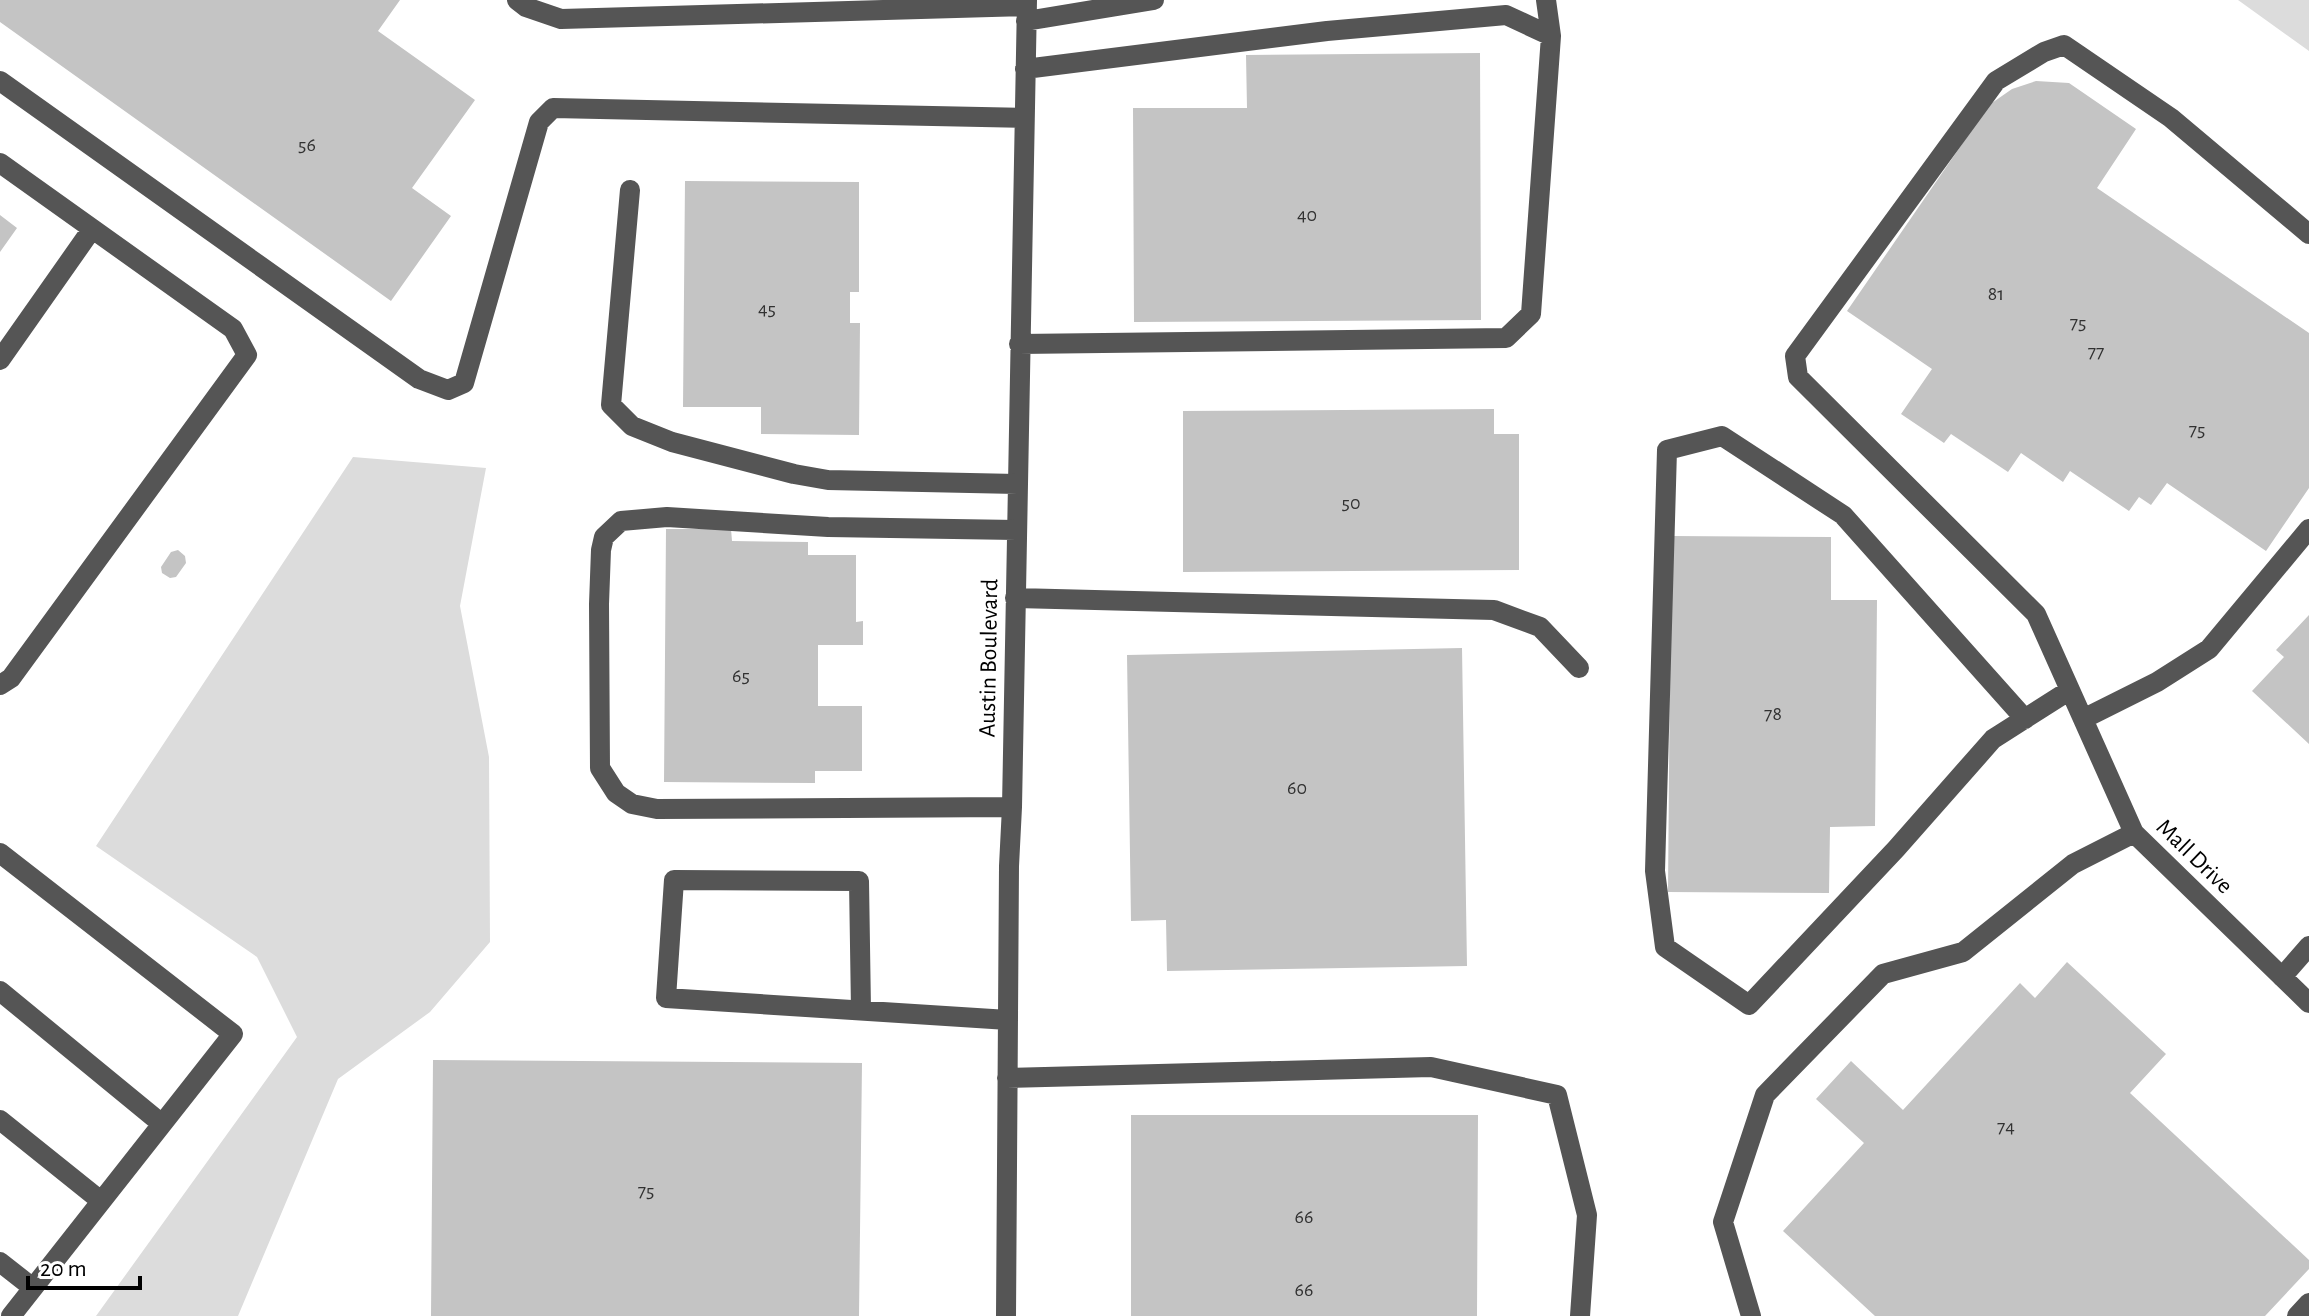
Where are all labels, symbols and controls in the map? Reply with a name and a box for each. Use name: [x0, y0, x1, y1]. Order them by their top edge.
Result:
house number: 56: [298, 135, 316, 155]
house number: 40: [1297, 205, 1317, 225]
house number: 81: [1988, 284, 2004, 304]
house number: 45: [758, 299, 776, 319]
house number: 75: [2070, 313, 2086, 333]
house number: 77: [2088, 342, 2104, 362]
house number: 75: [2189, 420, 2205, 440]
house number: 50: [1342, 493, 1360, 513]
street label: Austin Boulevard: [976, 578, 1002, 738]
house number: 65: [732, 666, 750, 686]
house number: 78: [1764, 704, 1782, 724]
house number: 60: [1287, 778, 1307, 798]
street label: Mall Drive: [2152, 815, 2237, 899]
house number: 74: [1997, 1117, 2015, 1137]
house number: 75: [638, 1181, 654, 1201]
house number: 66: [1295, 1207, 1313, 1227]
scale bar: [28, 1240, 140, 1290]
text: 20 m: [40, 1257, 87, 1281]
house number: 66: [1295, 1280, 1313, 1300]

